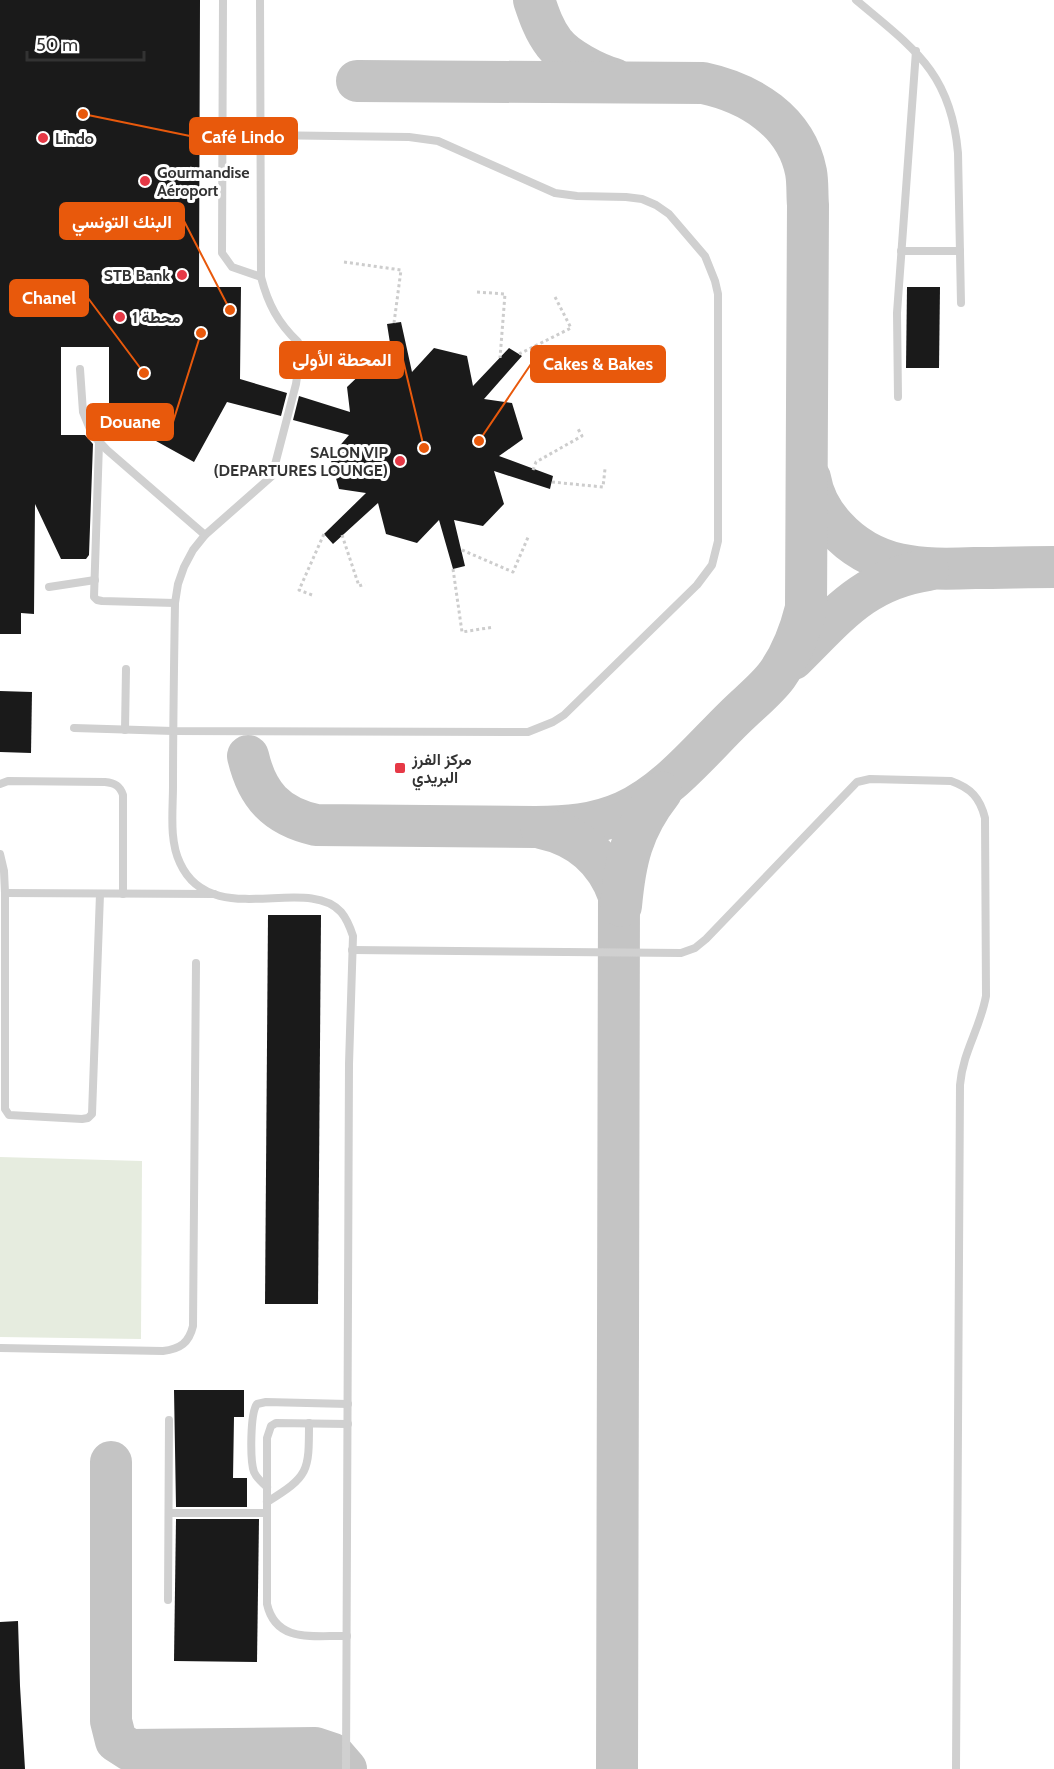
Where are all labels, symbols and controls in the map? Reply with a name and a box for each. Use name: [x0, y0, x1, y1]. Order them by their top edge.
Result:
scale bar: [27, 24, 144, 62]
text: 50 m: [36, 34, 78, 56]
callout: Café Lindo: [190, 118, 297, 154]
text: Café Lindo: [202, 126, 284, 148]
place label: Lindo: [55, 129, 94, 148]
marker: Lindo: [36, 131, 50, 145]
place label: Gourmandise Aéroport: [157, 163, 249, 200]
marker: Gourmandise Aéroport: [138, 174, 152, 188]
callout: البنك التونسي: [60, 203, 184, 239]
text: البنك التونسي: [72, 211, 172, 237]
place label: STB Bank: [104, 266, 170, 285]
marker: STB Bank: [175, 268, 189, 282]
callout: Chanel: [10, 280, 88, 316]
text: Chanel: [22, 287, 76, 309]
place label: محطة 1: [132, 308, 181, 327]
marker: محطة 1: [113, 310, 127, 324]
callout: المحطة الأولى: [280, 342, 403, 378]
callout: Cakes & Bakes: [531, 346, 665, 382]
text: المحطة الأولى: [292, 349, 392, 371]
text: Cakes & Bakes: [543, 353, 653, 375]
callout: Douane: [87, 404, 173, 440]
text: Douane: [99, 411, 161, 433]
place label: SALON VIP (DEPARTURES LOUNGE): [213, 443, 388, 480]
marker: SALON VIP (DEPARTURES LOUNGE): [393, 454, 407, 468]
place label: مركز الفرز البريدي: [411, 750, 472, 791]
marker: مركز الفرز البريدي: [393, 761, 407, 775]

